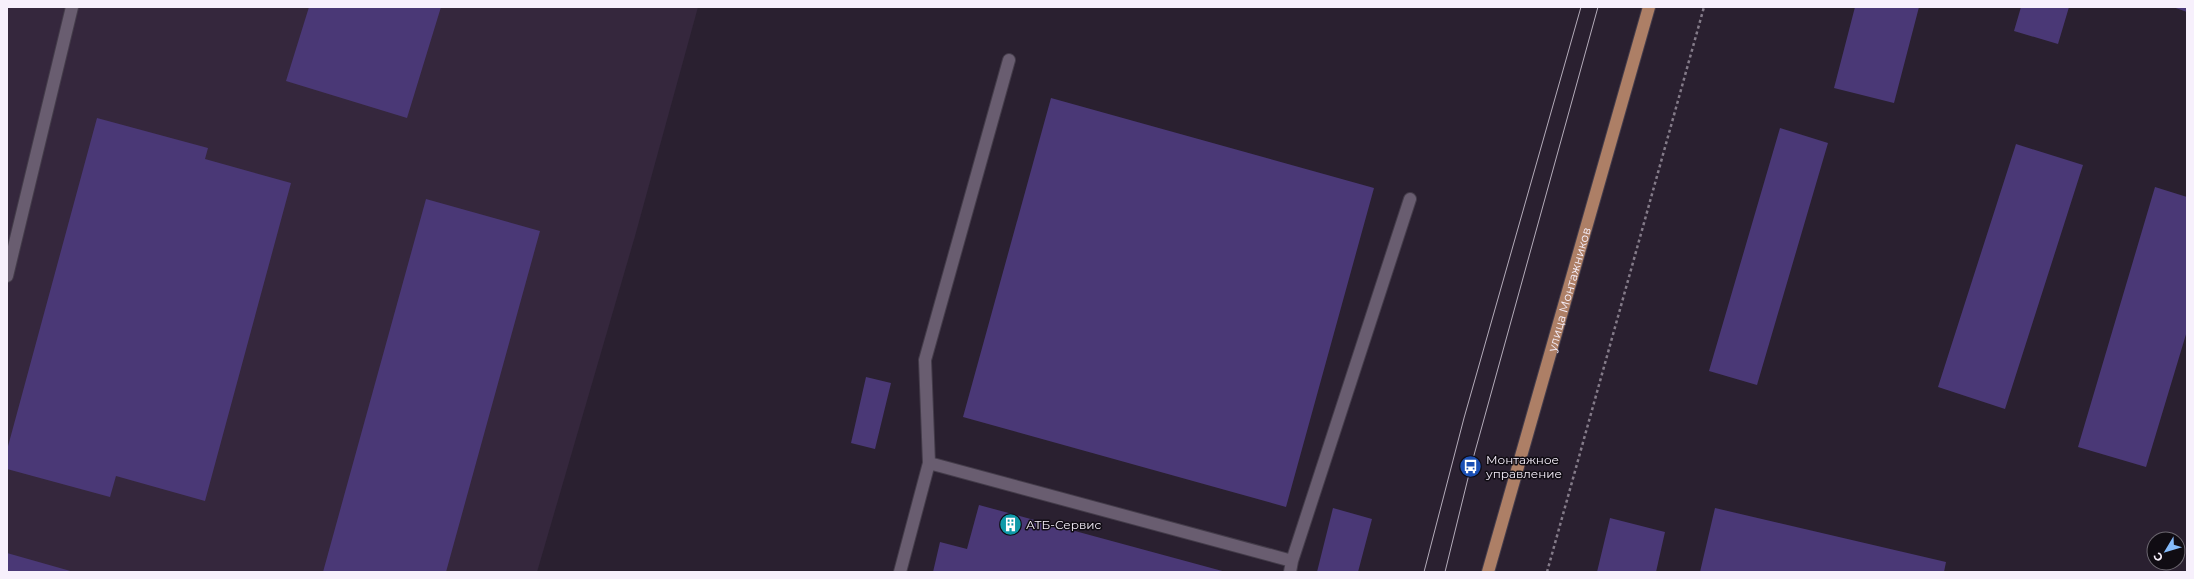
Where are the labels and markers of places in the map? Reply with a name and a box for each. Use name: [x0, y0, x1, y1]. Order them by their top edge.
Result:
place label: Монтажное управление: [1485, 452, 1562, 481]
bus stop icon: Монтажное управление: [1458, 453, 1484, 479]
building icon: АТБ-Сервис: [998, 511, 1024, 537]
place label: АТБ-Сервис: [1026, 517, 1101, 532]

